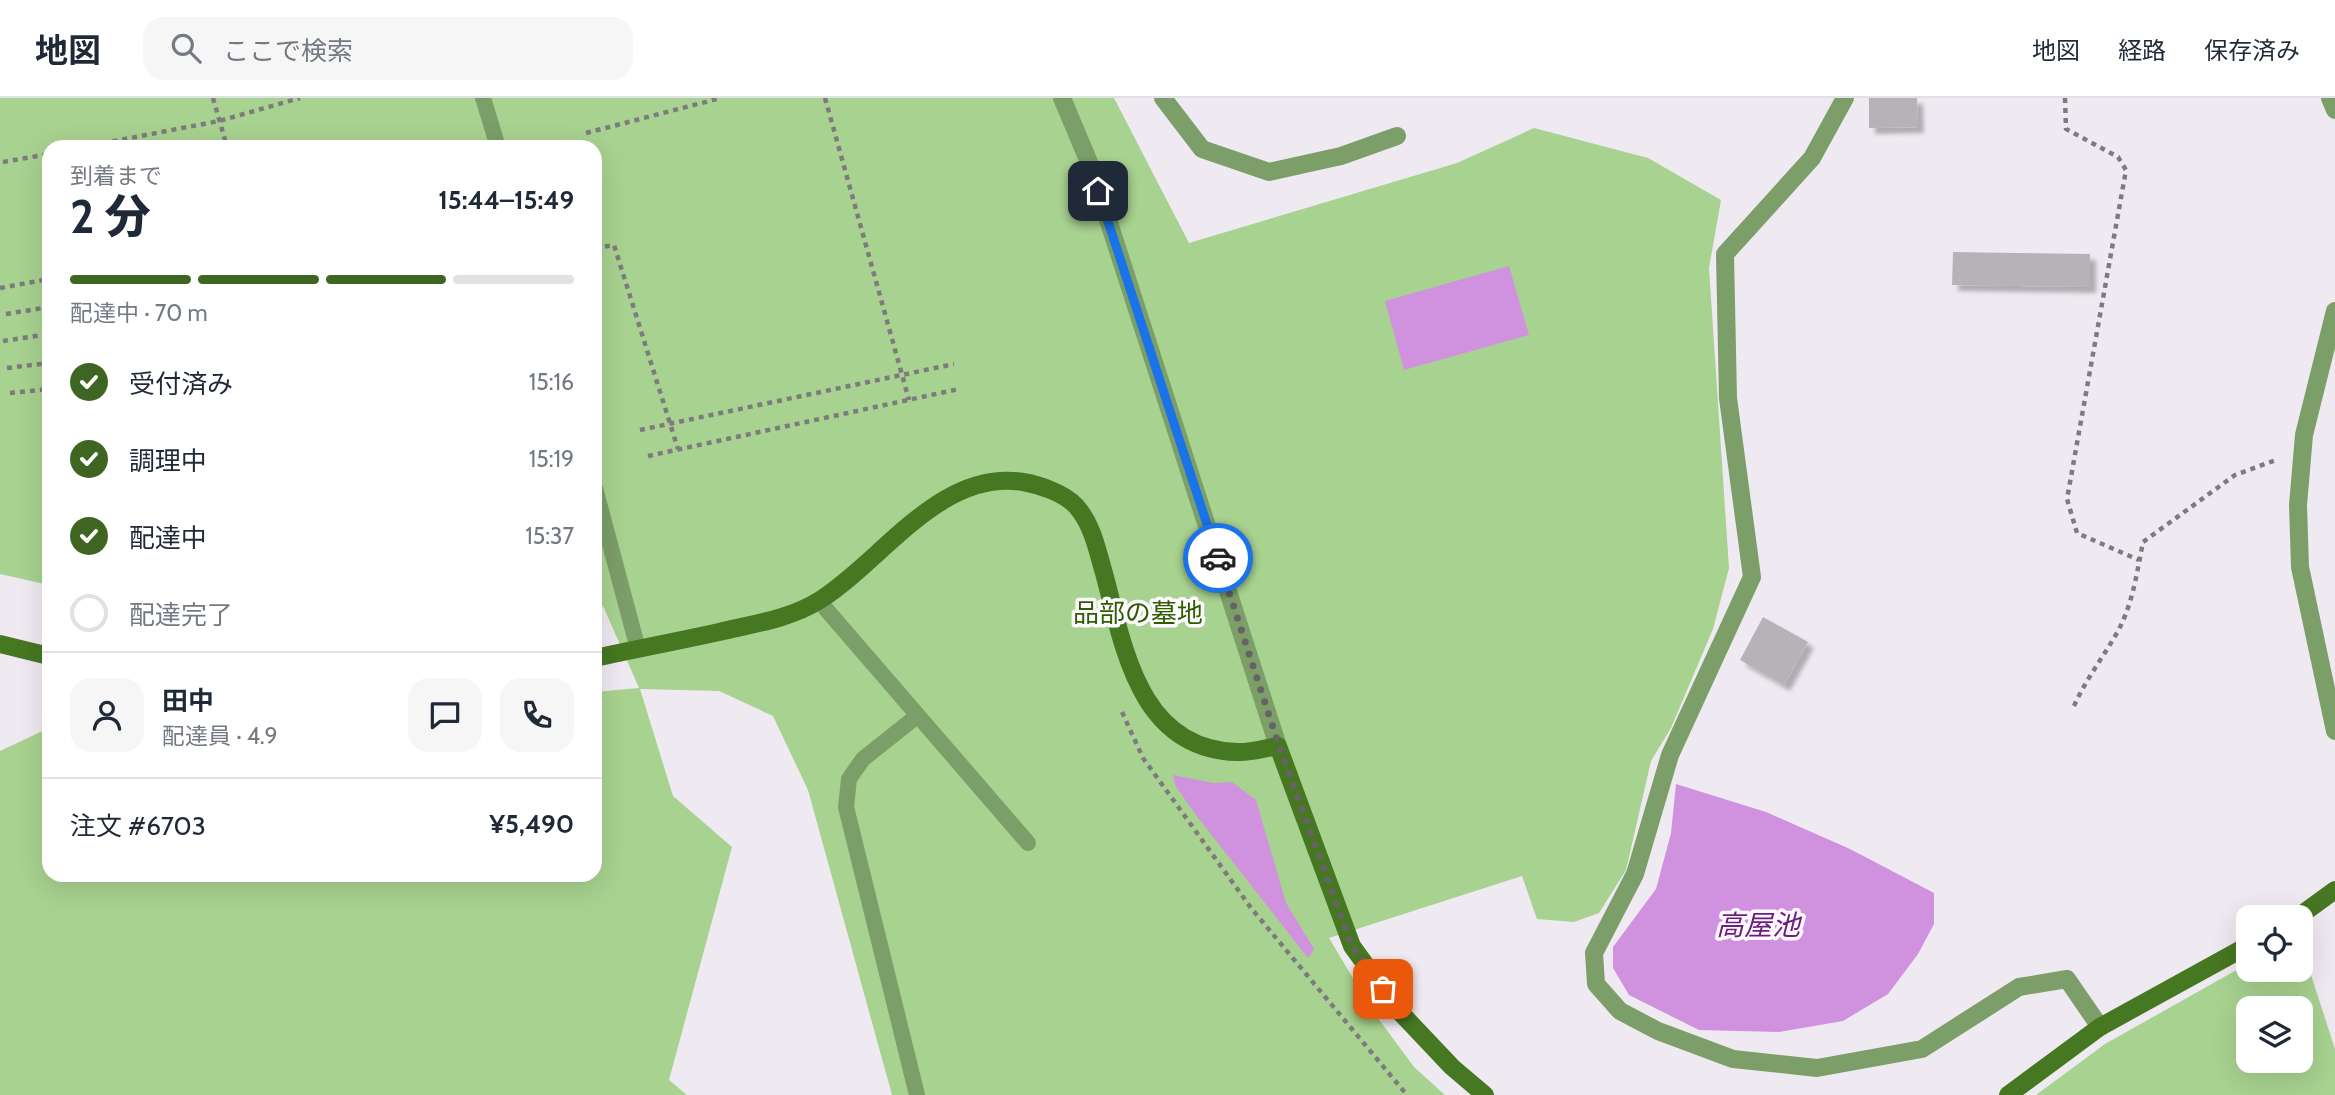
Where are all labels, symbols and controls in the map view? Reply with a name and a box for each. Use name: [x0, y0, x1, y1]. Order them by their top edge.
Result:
search box: [143, 17, 633, 80]
icon: search: [167, 29, 205, 67]
text: 地図: [35, 30, 101, 70]
text: ここで検索: [223, 35, 353, 67]
text: 地図: [2032, 36, 2080, 65]
text: 経路: [2118, 36, 2166, 65]
text: 保存済み: [2204, 36, 2300, 65]
pin: [1068, 161, 1128, 221]
text: 到着まで: [70, 162, 162, 190]
icon: home: [1079, 172, 1117, 210]
text: 15:44–15:49: [438, 184, 574, 216]
text: 2 分: [70, 189, 151, 245]
text: 配達中 · 70 m: [70, 299, 208, 327]
icon: check: [70, 363, 108, 401]
text: 受付済み: [129, 368, 233, 400]
text: 15:16: [529, 368, 574, 396]
icon: check: [70, 440, 108, 478]
text: 調理中: [129, 445, 207, 477]
text: 15:19: [529, 445, 574, 473]
icon: check: [70, 517, 108, 555]
text: 配達中: [129, 522, 207, 554]
text: 15:37: [525, 522, 574, 550]
courier: [1183, 523, 1253, 593]
icon: car: [1199, 539, 1237, 577]
park label: 品部の墓地: [1073, 597, 1203, 629]
text: 配達完了: [129, 599, 233, 631]
button: person: [70, 678, 144, 752]
button: chat: [408, 678, 482, 752]
button: phone: [500, 678, 574, 752]
text: 田中: [162, 685, 214, 717]
text: 配達員 · 4.9: [162, 722, 278, 750]
text: ¥5,490: [489, 808, 574, 840]
text: 注文 #6703: [70, 810, 206, 842]
map controls: [2236, 905, 2313, 1073]
button: locate: [2236, 905, 2313, 982]
water label: 高屋池: [1716, 908, 1803, 942]
pin: [1353, 959, 1413, 1019]
icon: bag: [1364, 970, 1402, 1008]
button: layers: [2236, 996, 2313, 1073]

